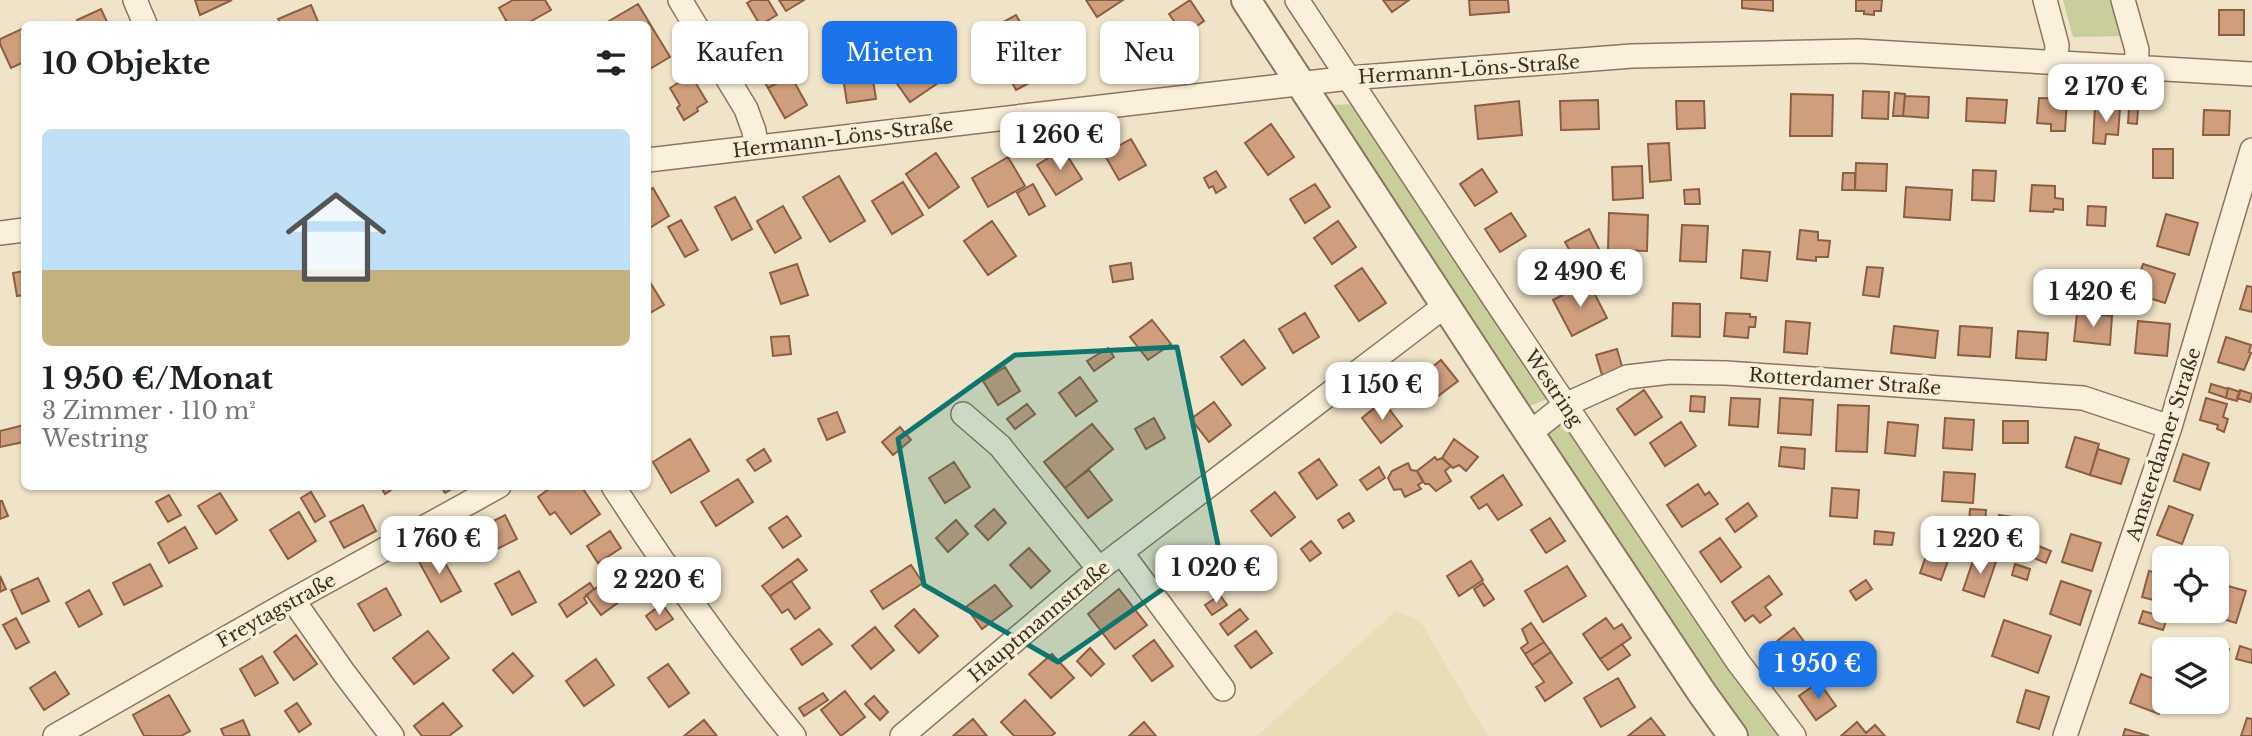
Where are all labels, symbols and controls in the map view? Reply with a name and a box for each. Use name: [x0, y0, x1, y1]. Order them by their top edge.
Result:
chip: Kaufen: [672, 21, 808, 84]
chip: Mieten: [822, 21, 957, 84]
chip: Filter: [971, 21, 1086, 84]
chip: Neu: [1100, 21, 1199, 84]
icon: filters: [592, 44, 630, 82]
text: 10 Objekte: [42, 45, 211, 82]
street label: Hermann-Löns-Straße: [1357, 50, 1581, 89]
pin: 2 170 €: [2041, 64, 2171, 124]
text: 2 170 €: [2064, 73, 2148, 101]
street label: Hermann-Löns-Straße: [731, 113, 955, 162]
pin: 1 260 €: [995, 113, 1125, 172]
text: 1 260 €: [1016, 121, 1104, 149]
icon: home: [273, 174, 399, 300]
pin: 2 490 €: [1515, 250, 1645, 309]
text: 2 490 €: [1534, 258, 1626, 286]
pin: 1 420 €: [2028, 270, 2158, 329]
text: 1 420 €: [2049, 278, 2137, 306]
street label: Westring: [1519, 345, 1588, 432]
street label: Amsterdamer Straße: [2121, 345, 2206, 545]
text: 1 950 €/Monat: [42, 360, 273, 397]
pin: 1 150 €: [1317, 362, 1447, 422]
street label: Rotterdamer Straße: [1748, 363, 1942, 400]
text: 1 150 €: [1342, 371, 1422, 399]
text: 3 Zimmer · 110 m²: [42, 397, 256, 425]
text: Westring: [42, 425, 148, 453]
pin: 1 760 €: [374, 516, 504, 576]
pin: 1 220 €: [1915, 516, 2045, 576]
text: 1 760 €: [397, 525, 481, 553]
text: 1 220 €: [1936, 525, 2024, 553]
pin: 1 020 €: [1151, 546, 1281, 605]
map controls: [2152, 546, 2229, 714]
button: locate: [2152, 546, 2229, 623]
text: 1 020 €: [1171, 554, 1261, 582]
street label: Hauptmannstraße: [964, 556, 1115, 687]
pin: 2 220 €: [594, 558, 724, 617]
text: 2 220 €: [613, 566, 705, 594]
street label: Freytagstraße: [213, 568, 340, 653]
button: layers: [2152, 637, 2229, 714]
pin: 1 950 €: [1753, 642, 1883, 701]
text: 1 950 €: [1775, 650, 1861, 678]

